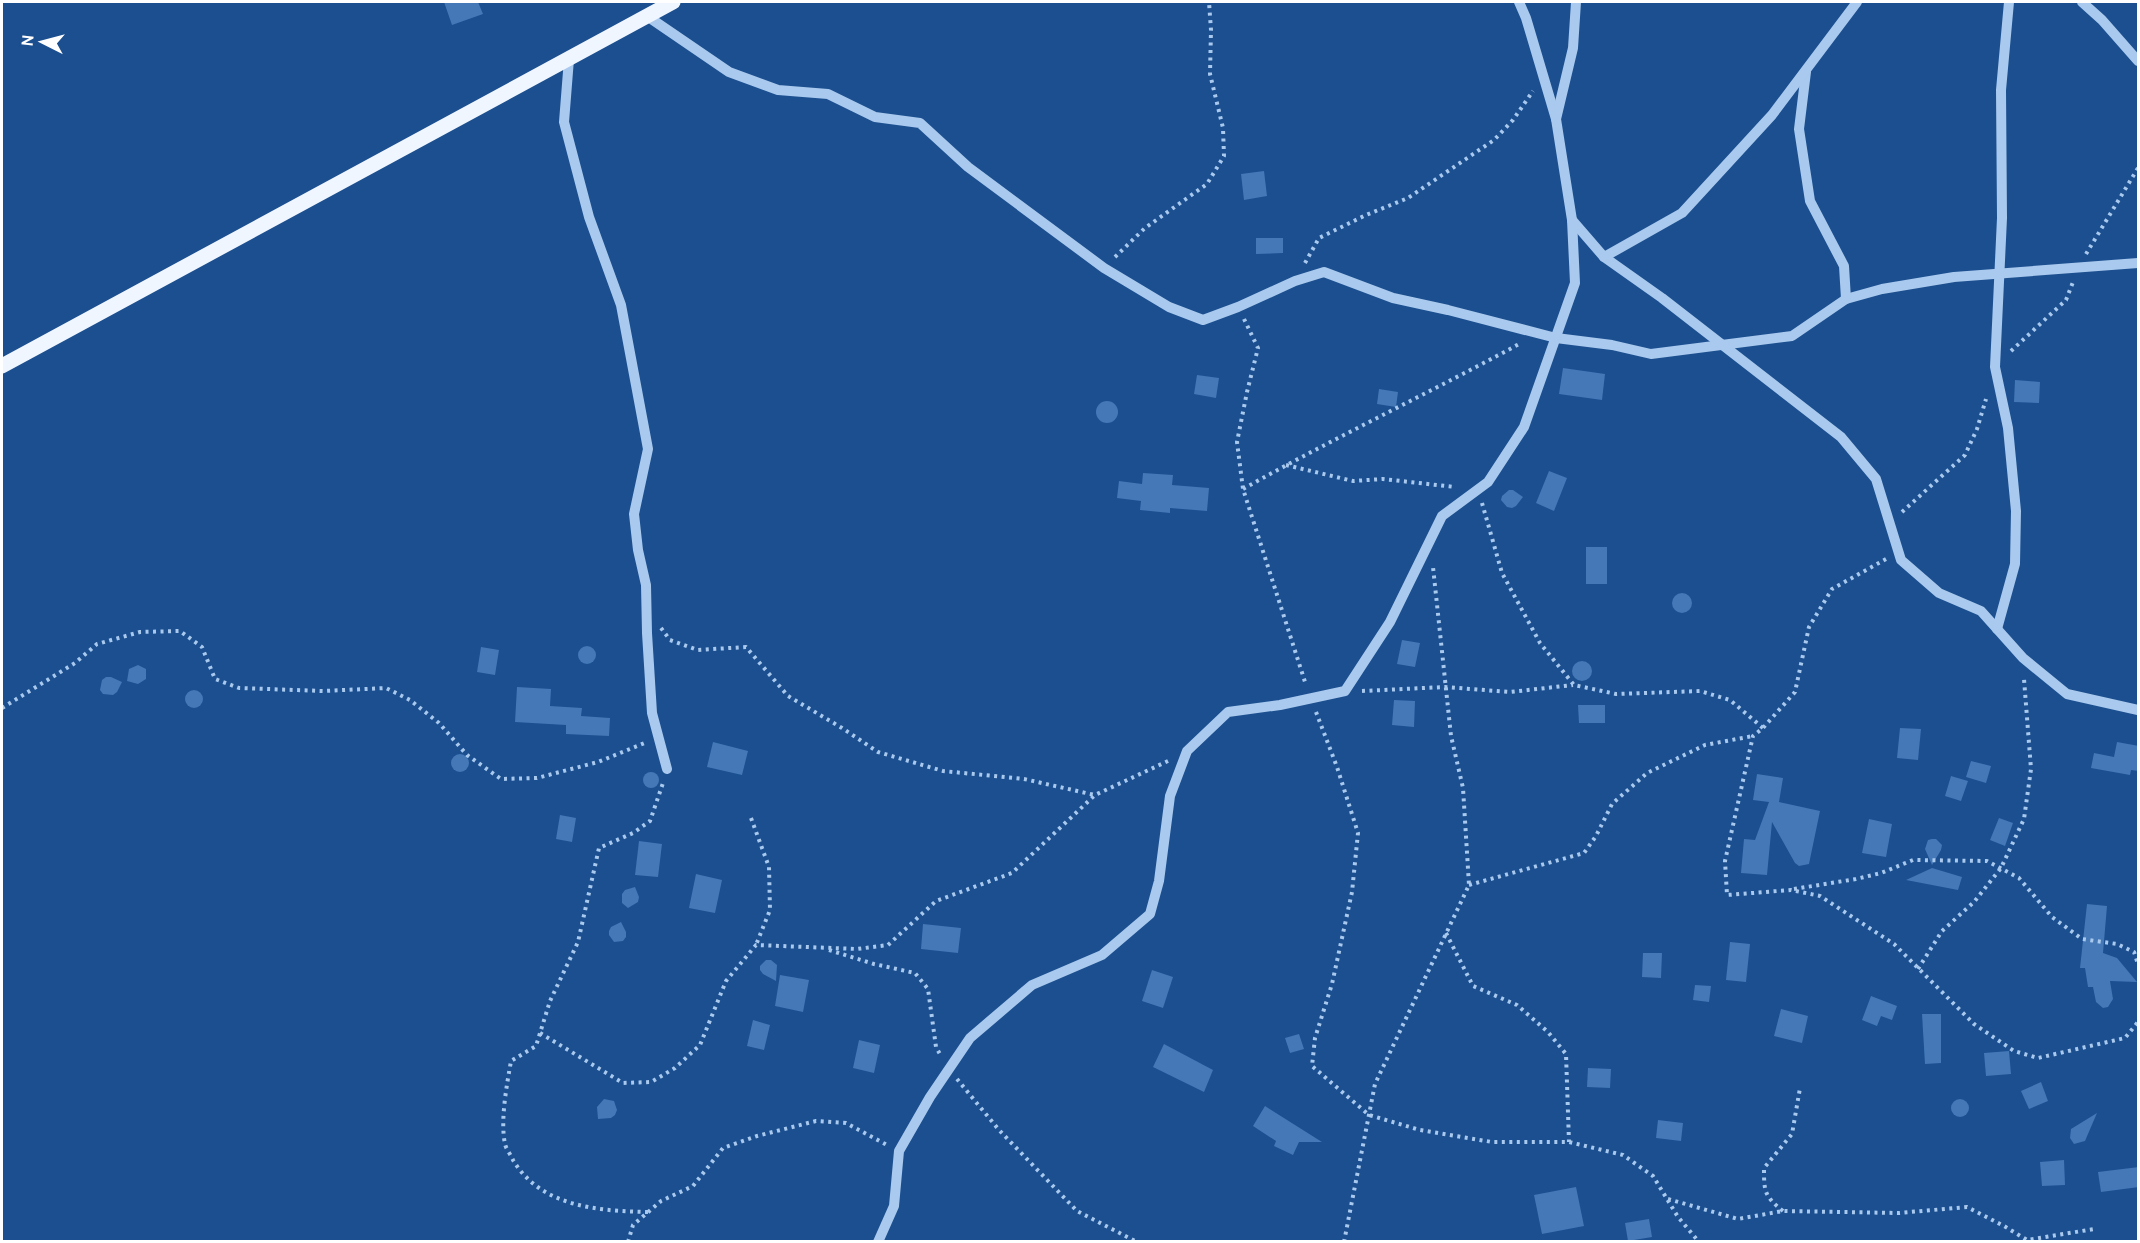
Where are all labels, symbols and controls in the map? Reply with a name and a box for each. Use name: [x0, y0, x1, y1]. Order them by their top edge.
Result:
north arrow: [12, 12, 72, 72]
text: N: [18, 34, 38, 47]

